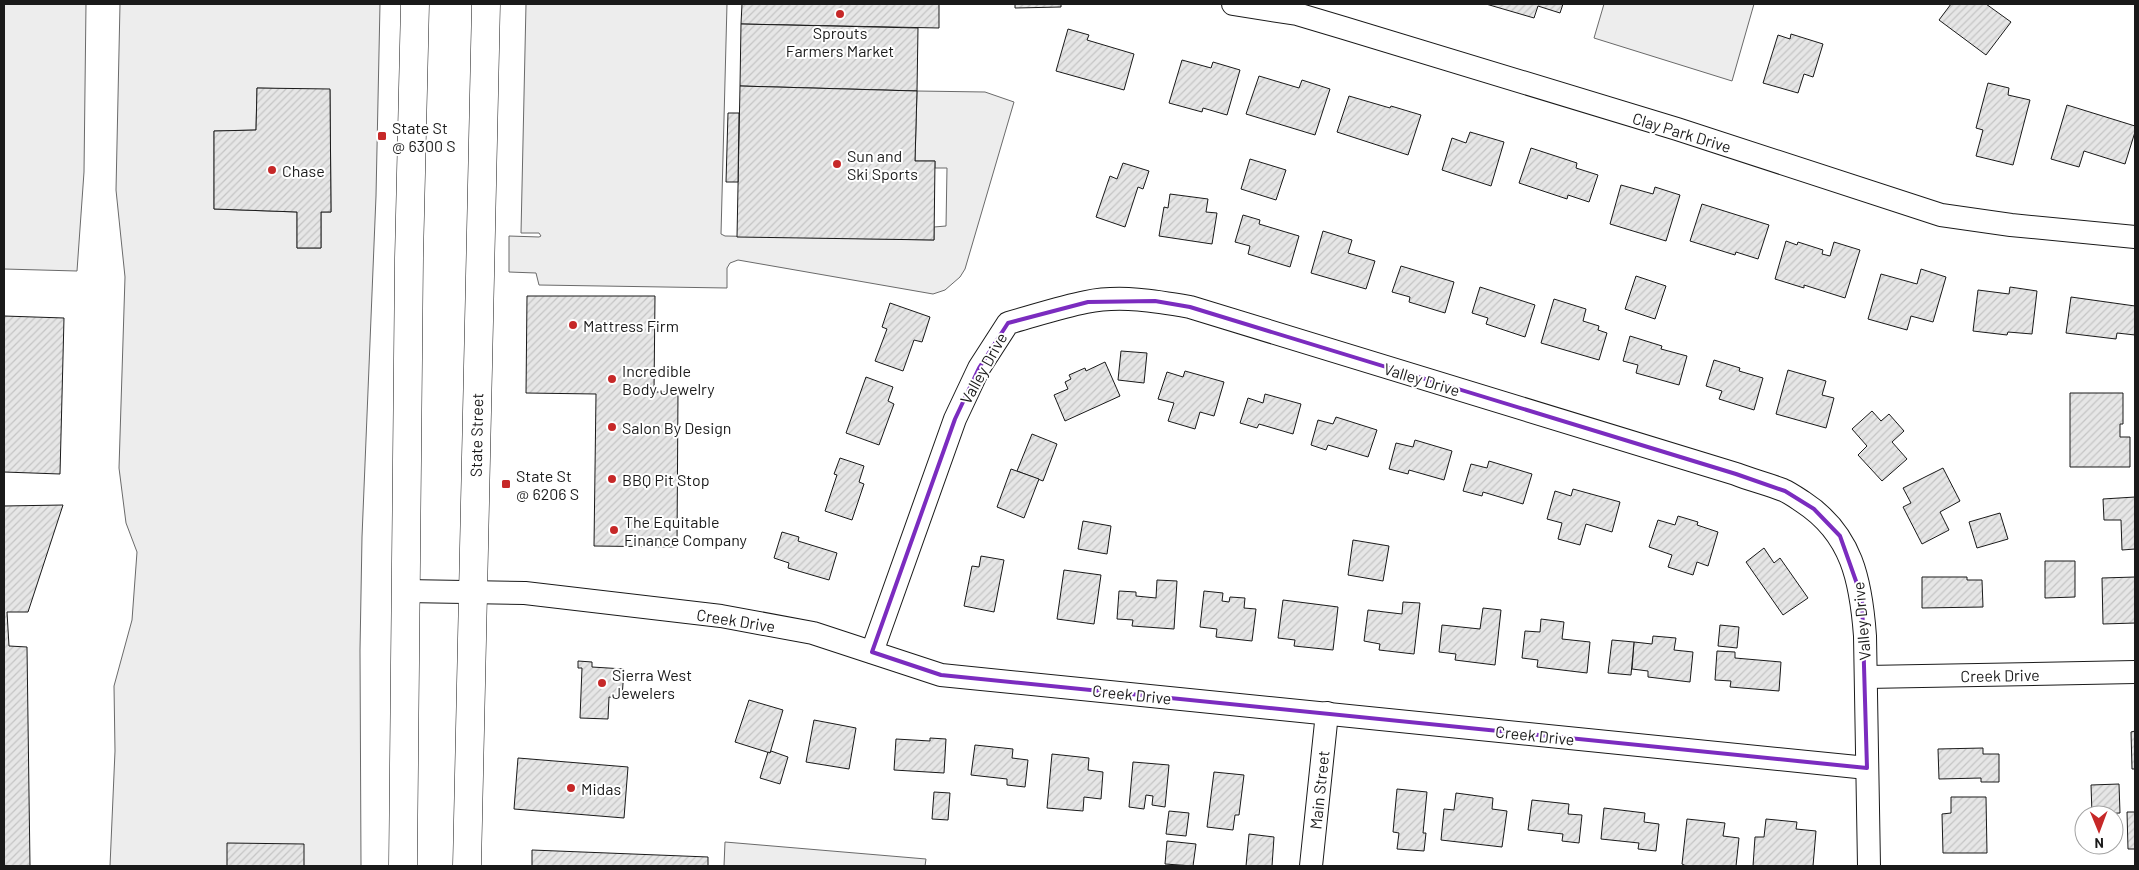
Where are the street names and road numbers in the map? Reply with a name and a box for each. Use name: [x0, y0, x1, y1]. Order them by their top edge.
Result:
street label: Clay Park Drive: [1630, 108, 1734, 156]
street label: Valley Drive: [956, 329, 1010, 407]
street label: Valley Drive: [1382, 358, 1462, 400]
street label: State Street: [466, 393, 486, 477]
street label: Valley Drive: [1848, 581, 1874, 661]
street label: Creek Drive: [695, 604, 777, 636]
street label: Creek Drive: [1960, 665, 2040, 685]
street label: Creek Drive: [1092, 680, 1172, 708]
street label: Creek Drive: [1495, 721, 1575, 749]
street label: Main Street: [1305, 750, 1333, 830]

